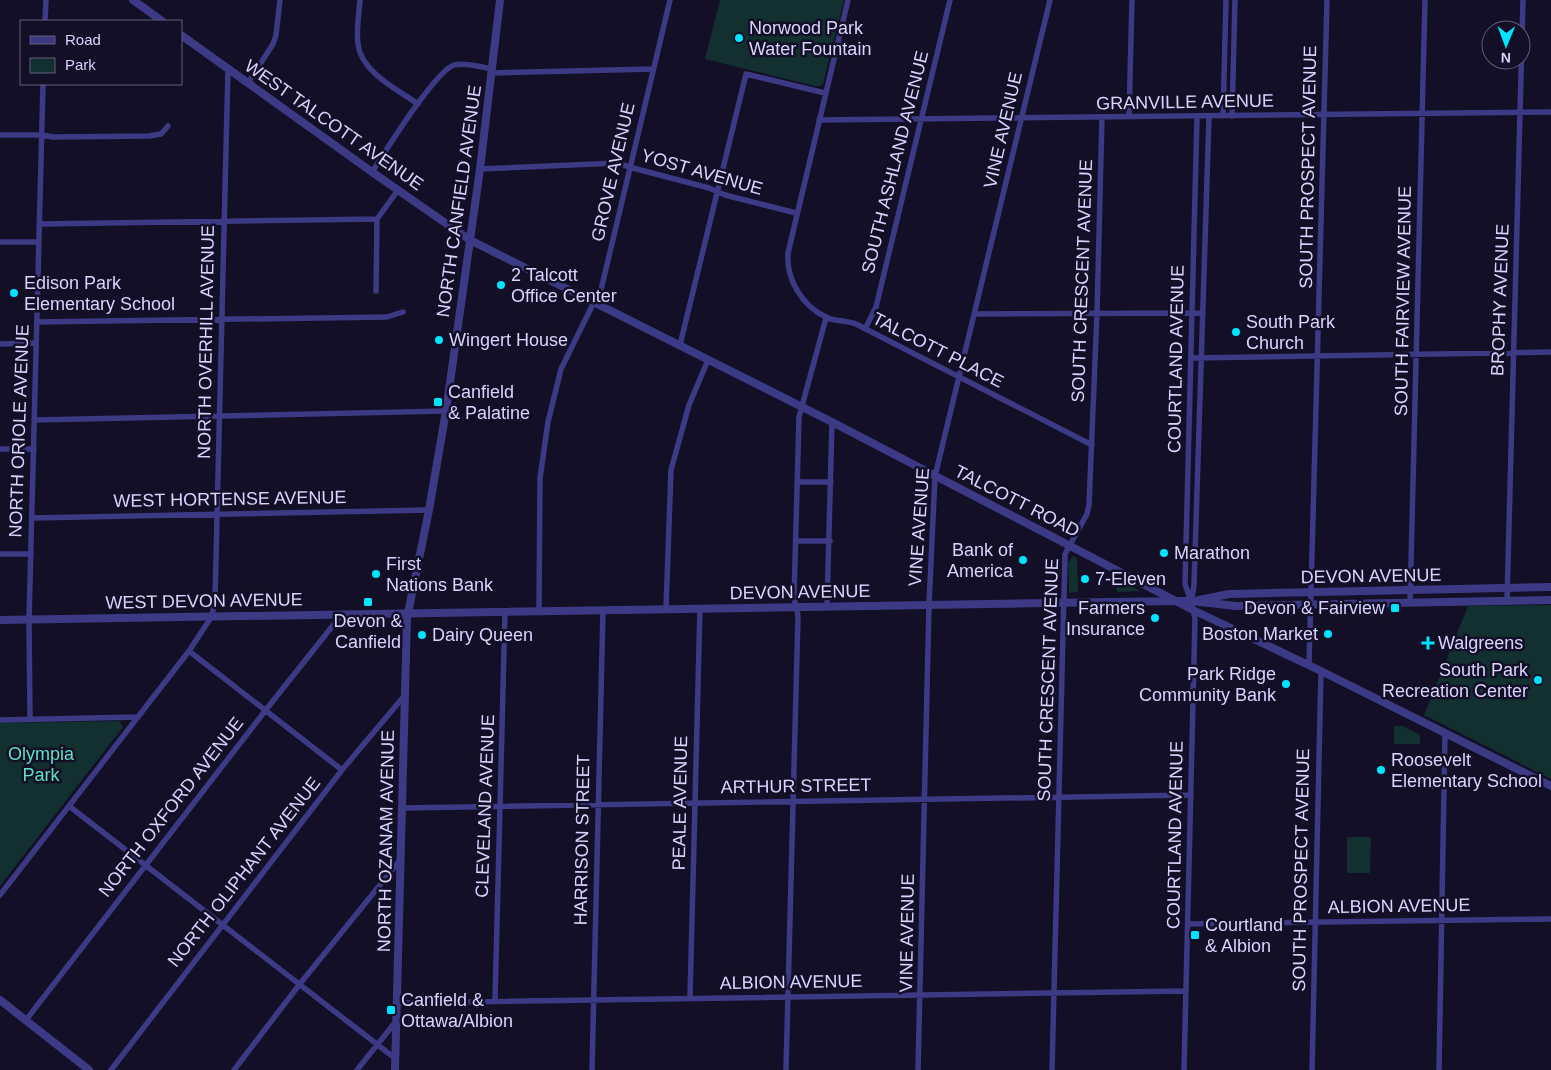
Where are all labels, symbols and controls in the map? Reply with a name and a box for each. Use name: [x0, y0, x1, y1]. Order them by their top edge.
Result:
place label: Norwood Park Water Fountain: [749, 18, 871, 59]
legend: [20, 20, 182, 85]
north arrow: [1481, 20, 1531, 70]
text: Road: [65, 31, 101, 48]
marker: Norwood Park Water Fountain: [733, 32, 745, 44]
street label: SOUTH PROSPECT AVENUE: [1296, 45, 1320, 289]
street label: SOUTH ASHLAND AVENUE: [858, 49, 932, 275]
text: N: [1501, 50, 1511, 66]
text: Park: [65, 56, 96, 73]
street label: WEST TALCOTT AVENUE: [241, 56, 427, 194]
street label: VINE AVENUE: [980, 70, 1026, 190]
street label: NORTH CANFIELD AVENUE: [433, 84, 485, 318]
street label: GRANVILLE AVENUE: [1096, 90, 1274, 114]
street label: GROVE AVENUE: [587, 101, 639, 243]
street label: YOST AVENUE: [639, 145, 765, 199]
street label: SOUTH CRESCENT AVENUE: [1068, 159, 1096, 403]
street label: SOUTH FAIRVIEW AVENUE: [1391, 186, 1415, 416]
street label: BROPHY AVENUE: [1487, 224, 1513, 376]
street label: NORTH OVERHILL AVENUE: [194, 225, 218, 459]
place label: 2 Talcott Office Center: [511, 265, 617, 306]
street label: COURTLAND AVENUE: [1164, 265, 1188, 453]
place label: Edison Park Elementary School: [24, 273, 175, 314]
marker: 2 Talcott Office Center: [495, 279, 507, 291]
marker: Edison Park Elementary School: [8, 287, 20, 299]
street label: TALCOTT PLACE: [869, 308, 1007, 392]
place label: South Park Church: [1246, 312, 1336, 353]
street label: NORTH ORIOLE AVENUE: [5, 324, 33, 538]
marker: South Park Church: [1230, 326, 1242, 338]
place label: Wingert House: [449, 330, 568, 350]
marker: Wingert House: [433, 334, 445, 346]
place label: Canfield & Palatine: [448, 382, 530, 423]
marker: Canfield & Palatine: [432, 396, 444, 408]
street label: TALCOTT ROAD: [951, 461, 1083, 541]
street label: VINE AVENUE: [905, 467, 933, 587]
street label: WEST HORTENSE AVENUE: [113, 487, 347, 511]
place label: Bank of America: [947, 540, 1014, 581]
place label: Marathon: [1174, 543, 1250, 563]
marker: Marathon: [1158, 547, 1170, 559]
place label: First Nations Bank: [386, 554, 494, 595]
marker: Bank of America: [1017, 554, 1029, 566]
street label: SOUTH CRESCENT AVENUE: [1034, 558, 1062, 802]
street label: DEVON AVENUE: [1300, 565, 1442, 587]
marker: First Nations Bank: [370, 568, 382, 580]
place label: 7-Eleven: [1095, 569, 1166, 589]
marker: 7-Eleven: [1079, 573, 1091, 585]
street label: DEVON AVENUE: [729, 581, 871, 603]
street label: WEST DEVON AVENUE: [105, 589, 303, 613]
marker: Devon & Canfield: [362, 596, 374, 608]
place label: Farmers Insurance: [1066, 598, 1145, 639]
place label: Devon & Fairview: [1244, 598, 1386, 618]
marker: Devon & Fairview: [1389, 602, 1401, 614]
place label: Devon & Canfield: [333, 611, 403, 652]
marker: Farmers Insurance: [1149, 612, 1161, 624]
place label: Boston Market: [1202, 624, 1318, 644]
place label: Dairy Queen: [432, 625, 533, 645]
marker: Boston Market: [1322, 628, 1334, 640]
marker: Dairy Queen: [416, 629, 428, 641]
place label: Walgreens: [1438, 633, 1523, 653]
marker: Walgreens: [1422, 637, 1434, 649]
place label: South Park Recreation Center: [1382, 660, 1529, 701]
place label: Park Ridge Community Bank: [1139, 664, 1277, 705]
marker: South Park Recreation Center: [1532, 674, 1544, 686]
marker: Park Ridge Community Bank: [1280, 678, 1292, 690]
street label: NORTH OXFORD AVENUE: [95, 713, 247, 901]
street label: CLEVELAND AVENUE: [472, 714, 498, 898]
street label: NORTH OZANAM AVENUE: [374, 730, 398, 952]
street label: PEALE AVENUE: [669, 735, 691, 871]
street label: COURTLAND AVENUE: [1163, 741, 1187, 929]
park label: Olympia Park: [8, 744, 75, 785]
street label: SOUTH PROSPECT AVENUE: [1289, 748, 1313, 992]
place label: Roosevelt Elementary School: [1391, 750, 1542, 791]
street label: HARRISON STREET: [571, 754, 593, 926]
marker: Roosevelt Elementary School: [1375, 764, 1387, 776]
street label: NORTH OLIPHANT AVENUE: [164, 773, 324, 971]
street label: ARTHUR STREET: [720, 775, 872, 797]
street label: VINE AVENUE: [896, 873, 918, 993]
street label: ALBION AVENUE: [1327, 895, 1471, 917]
place label: Courtland & Albion: [1205, 915, 1283, 956]
marker: Courtland & Albion: [1189, 929, 1201, 941]
street label: ALBION AVENUE: [719, 971, 863, 993]
place label: Canfield & Ottawa/Albion: [401, 990, 513, 1031]
marker: Canfield & Ottawa/Albion: [385, 1004, 397, 1016]

